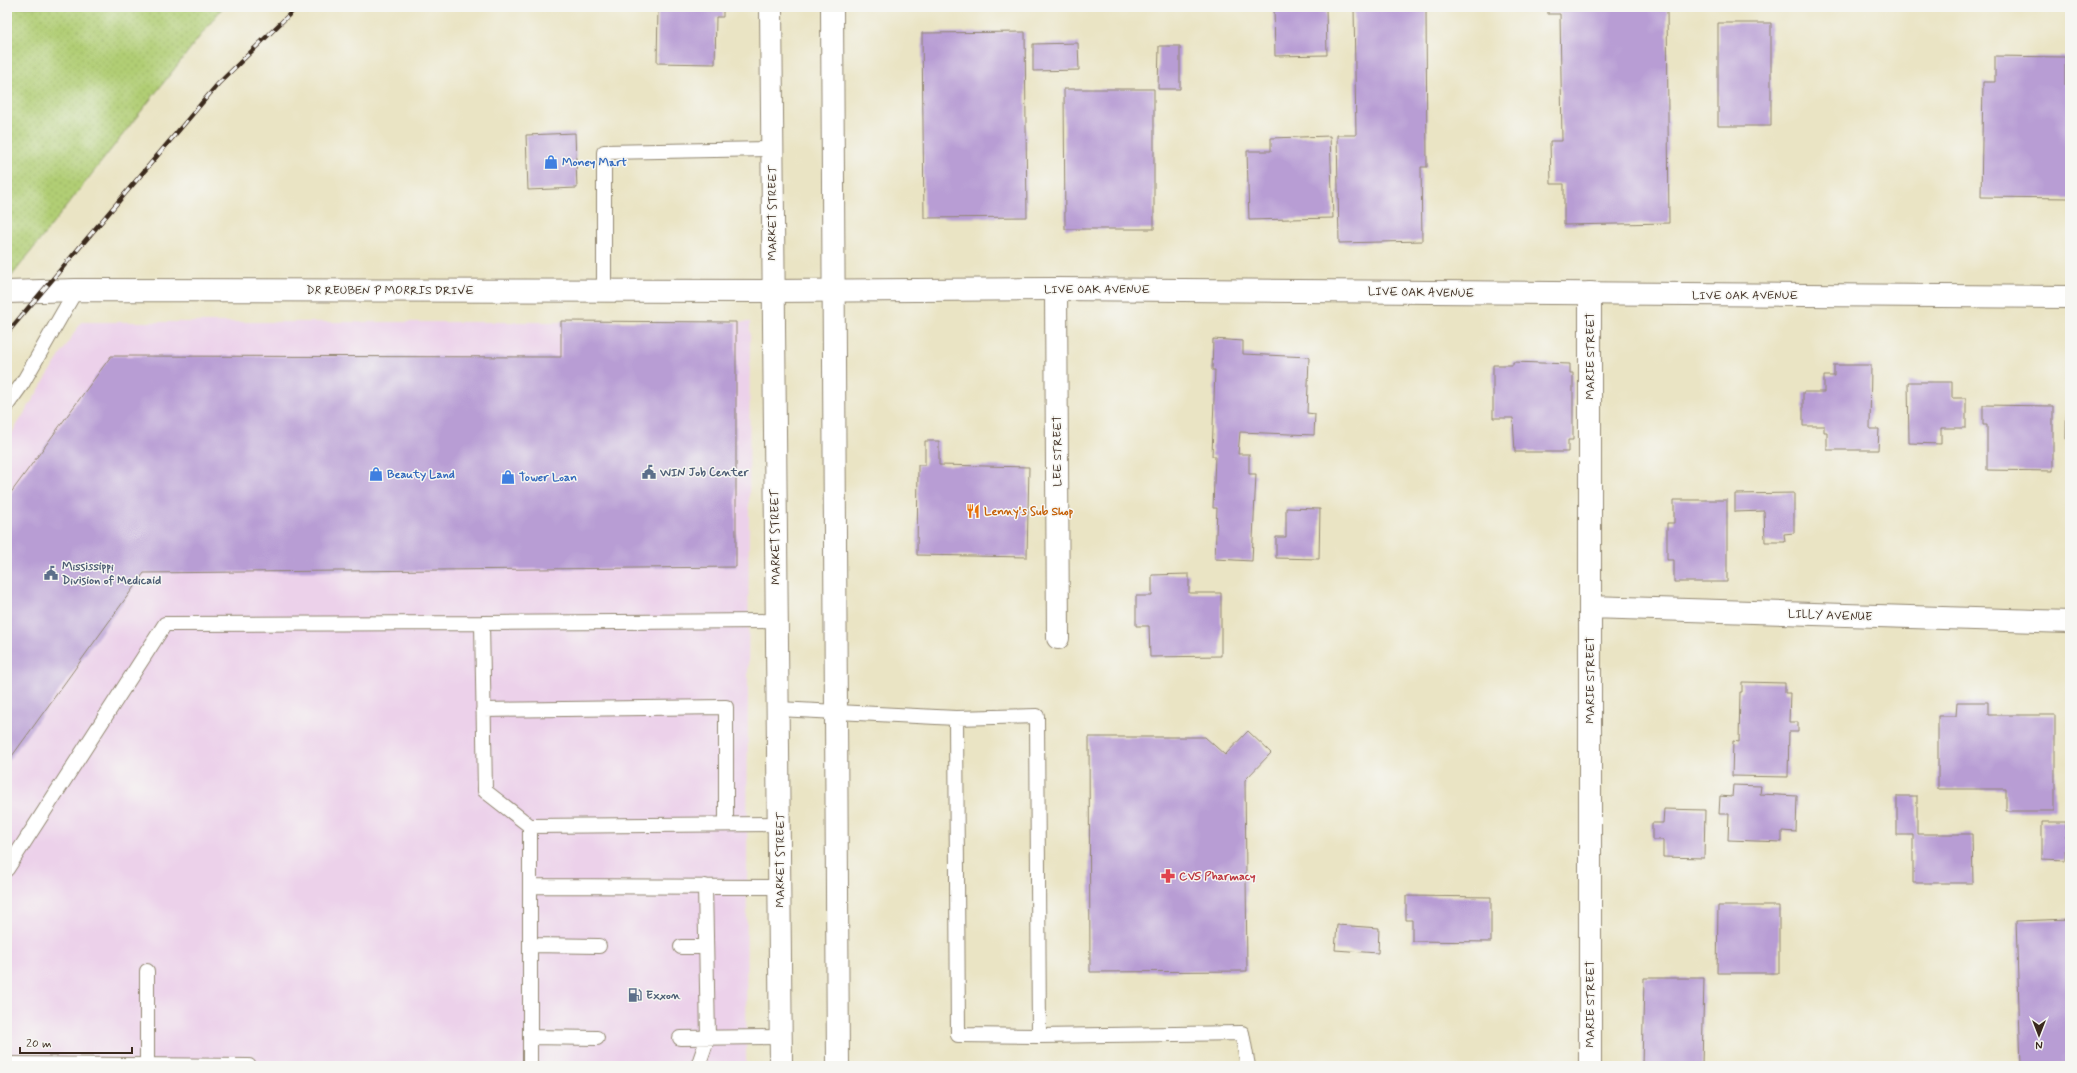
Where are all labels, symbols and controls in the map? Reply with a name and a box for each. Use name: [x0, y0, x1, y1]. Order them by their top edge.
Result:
shop icon: Money Mart: [543, 154, 559, 170]
place label: Money Mart: [562, 155, 627, 171]
street label: MARKET STREET: [765, 164, 781, 261]
street label: LIVE OAK AVENUE: [1044, 282, 1151, 298]
street label: DR REUBEN P MORRIS DRIVE: [306, 283, 474, 299]
street label: LIVE OAK AVENUE: [1368, 284, 1475, 302]
street label: LIVE OAK AVENUE: [1692, 288, 1799, 304]
street label: MARIE STREET: [1583, 312, 1599, 400]
street label: LEE STREET: [1050, 415, 1066, 487]
public building icon: WIN Job Center: [641, 464, 657, 480]
place label: WIN Job Center: [659, 465, 749, 481]
shop icon: Beauty Land: [368, 466, 384, 482]
place label: Beauty Land: [387, 467, 455, 483]
shop icon: Tower Loan: [500, 469, 516, 485]
place label: Tower Loan: [519, 470, 577, 486]
street label: MARKET STREET: [767, 488, 785, 585]
restaurant icon: Lenny's Sub Shop: [965, 503, 981, 519]
place label: Lenny's Sub Shop: [984, 504, 1074, 520]
place label: Mississippi Division of Medicaid: [62, 559, 161, 589]
public building icon: Mississippi Division of Medicaid: [43, 565, 59, 581]
street label: LILLY AVENUE: [1788, 607, 1872, 625]
street label: MARIE STREET: [1583, 636, 1599, 724]
street label: MARKET STREET: [773, 811, 789, 908]
pharmacy icon: CVS Pharmacy: [1160, 868, 1176, 884]
place label: CVS Pharmacy: [1179, 869, 1256, 885]
street label: MARIE STREET: [1583, 960, 1599, 1048]
fuel station icon: Exxon: [627, 987, 643, 1003]
place label: Exxon: [646, 988, 681, 1004]
north arrow: [2019, 1015, 2059, 1055]
scale bar: [20, 1029, 132, 1055]
text: 20 m: [26, 1036, 52, 1052]
text: N: [2035, 1037, 2043, 1051]

